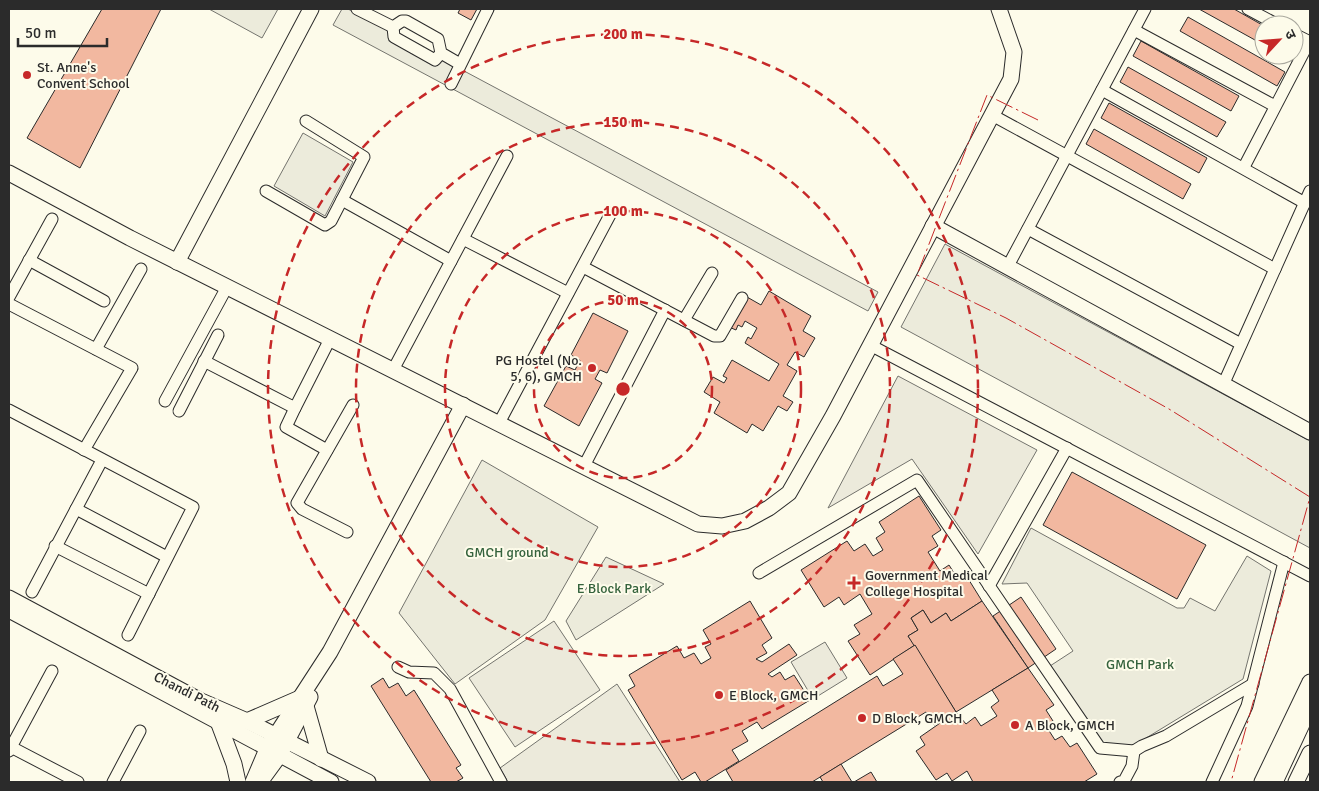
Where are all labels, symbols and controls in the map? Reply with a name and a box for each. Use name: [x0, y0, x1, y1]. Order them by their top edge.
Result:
scale bar: [18, 15, 106, 47]
north arrow: [1254, 15, 1304, 65]
text: 50 m: [25, 24, 56, 42]
text: 200 m: [603, 25, 643, 43]
text: उ: [1281, 27, 1300, 43]
place label: St. Anne's Convent School: [37, 59, 130, 92]
marker: St. Anne's Convent School: [21, 69, 33, 81]
text: 150 m: [603, 113, 643, 131]
text: 100 m: [603, 202, 643, 220]
text: 50 m: [607, 291, 639, 309]
place label: PG Hostel (No. 5, 6), GMCH: [495, 352, 582, 385]
marker: PG Hostel (No. 5, 6), GMCH: [586, 362, 598, 374]
centre of rings: [614, 380, 632, 398]
park label: GMCH ground: [465, 544, 549, 561]
place label: Government Medical College Hospital: [865, 567, 988, 600]
marker: Government Medical College Hospital: [847, 576, 861, 590]
park label: E Block Park: [577, 580, 651, 597]
park label: GMCH Park: [1106, 656, 1174, 673]
street label: Chandi Path: [151, 668, 223, 716]
place label: E Block, GMCH: [729, 687, 818, 704]
marker: E Block, GMCH: [713, 689, 725, 701]
place label: D Block, GMCH: [872, 710, 963, 727]
marker: D Block, GMCH: [856, 712, 868, 724]
place label: A Block, GMCH: [1025, 717, 1115, 734]
marker: A Block, GMCH: [1009, 719, 1021, 731]

